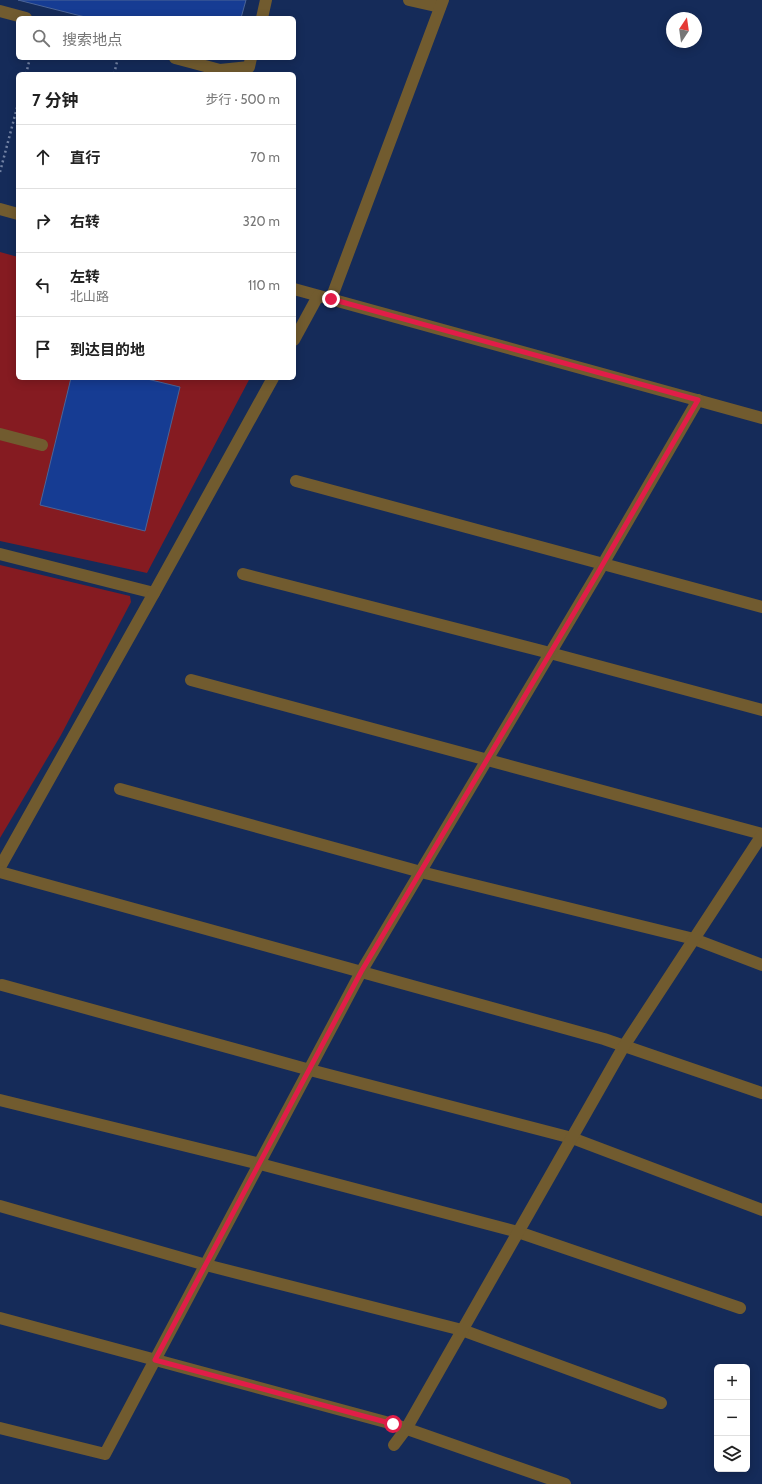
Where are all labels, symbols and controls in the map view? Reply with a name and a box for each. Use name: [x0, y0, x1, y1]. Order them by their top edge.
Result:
north arrow: [666, 12, 702, 48]
search box: [16, 16, 296, 60]
icon: search: [30, 27, 52, 49]
text: 搜索地点: [62, 31, 122, 49]
text: 7 分钟: [32, 90, 79, 110]
text: 步行 · 500 m: [206, 91, 280, 107]
icon: ahead: [32, 146, 54, 168]
text: 直行: [70, 149, 100, 167]
text: 70 m: [250, 149, 280, 165]
icon: right: [32, 210, 54, 232]
text: 右转: [70, 213, 100, 231]
text: 320 m: [243, 213, 280, 229]
text: 左转: [70, 268, 100, 286]
icon: left: [32, 274, 54, 296]
text: 110 m: [248, 277, 280, 293]
text: 北山路: [70, 288, 109, 304]
route end: [322, 290, 340, 308]
icon: arrive: [32, 338, 54, 360]
text: 到达目的地: [70, 341, 145, 359]
map controls: [714, 1364, 750, 1472]
button: +: [714, 1364, 750, 1400]
button: −: [714, 1400, 750, 1436]
route start: [384, 1415, 402, 1433]
button: layers: [714, 1436, 750, 1472]

